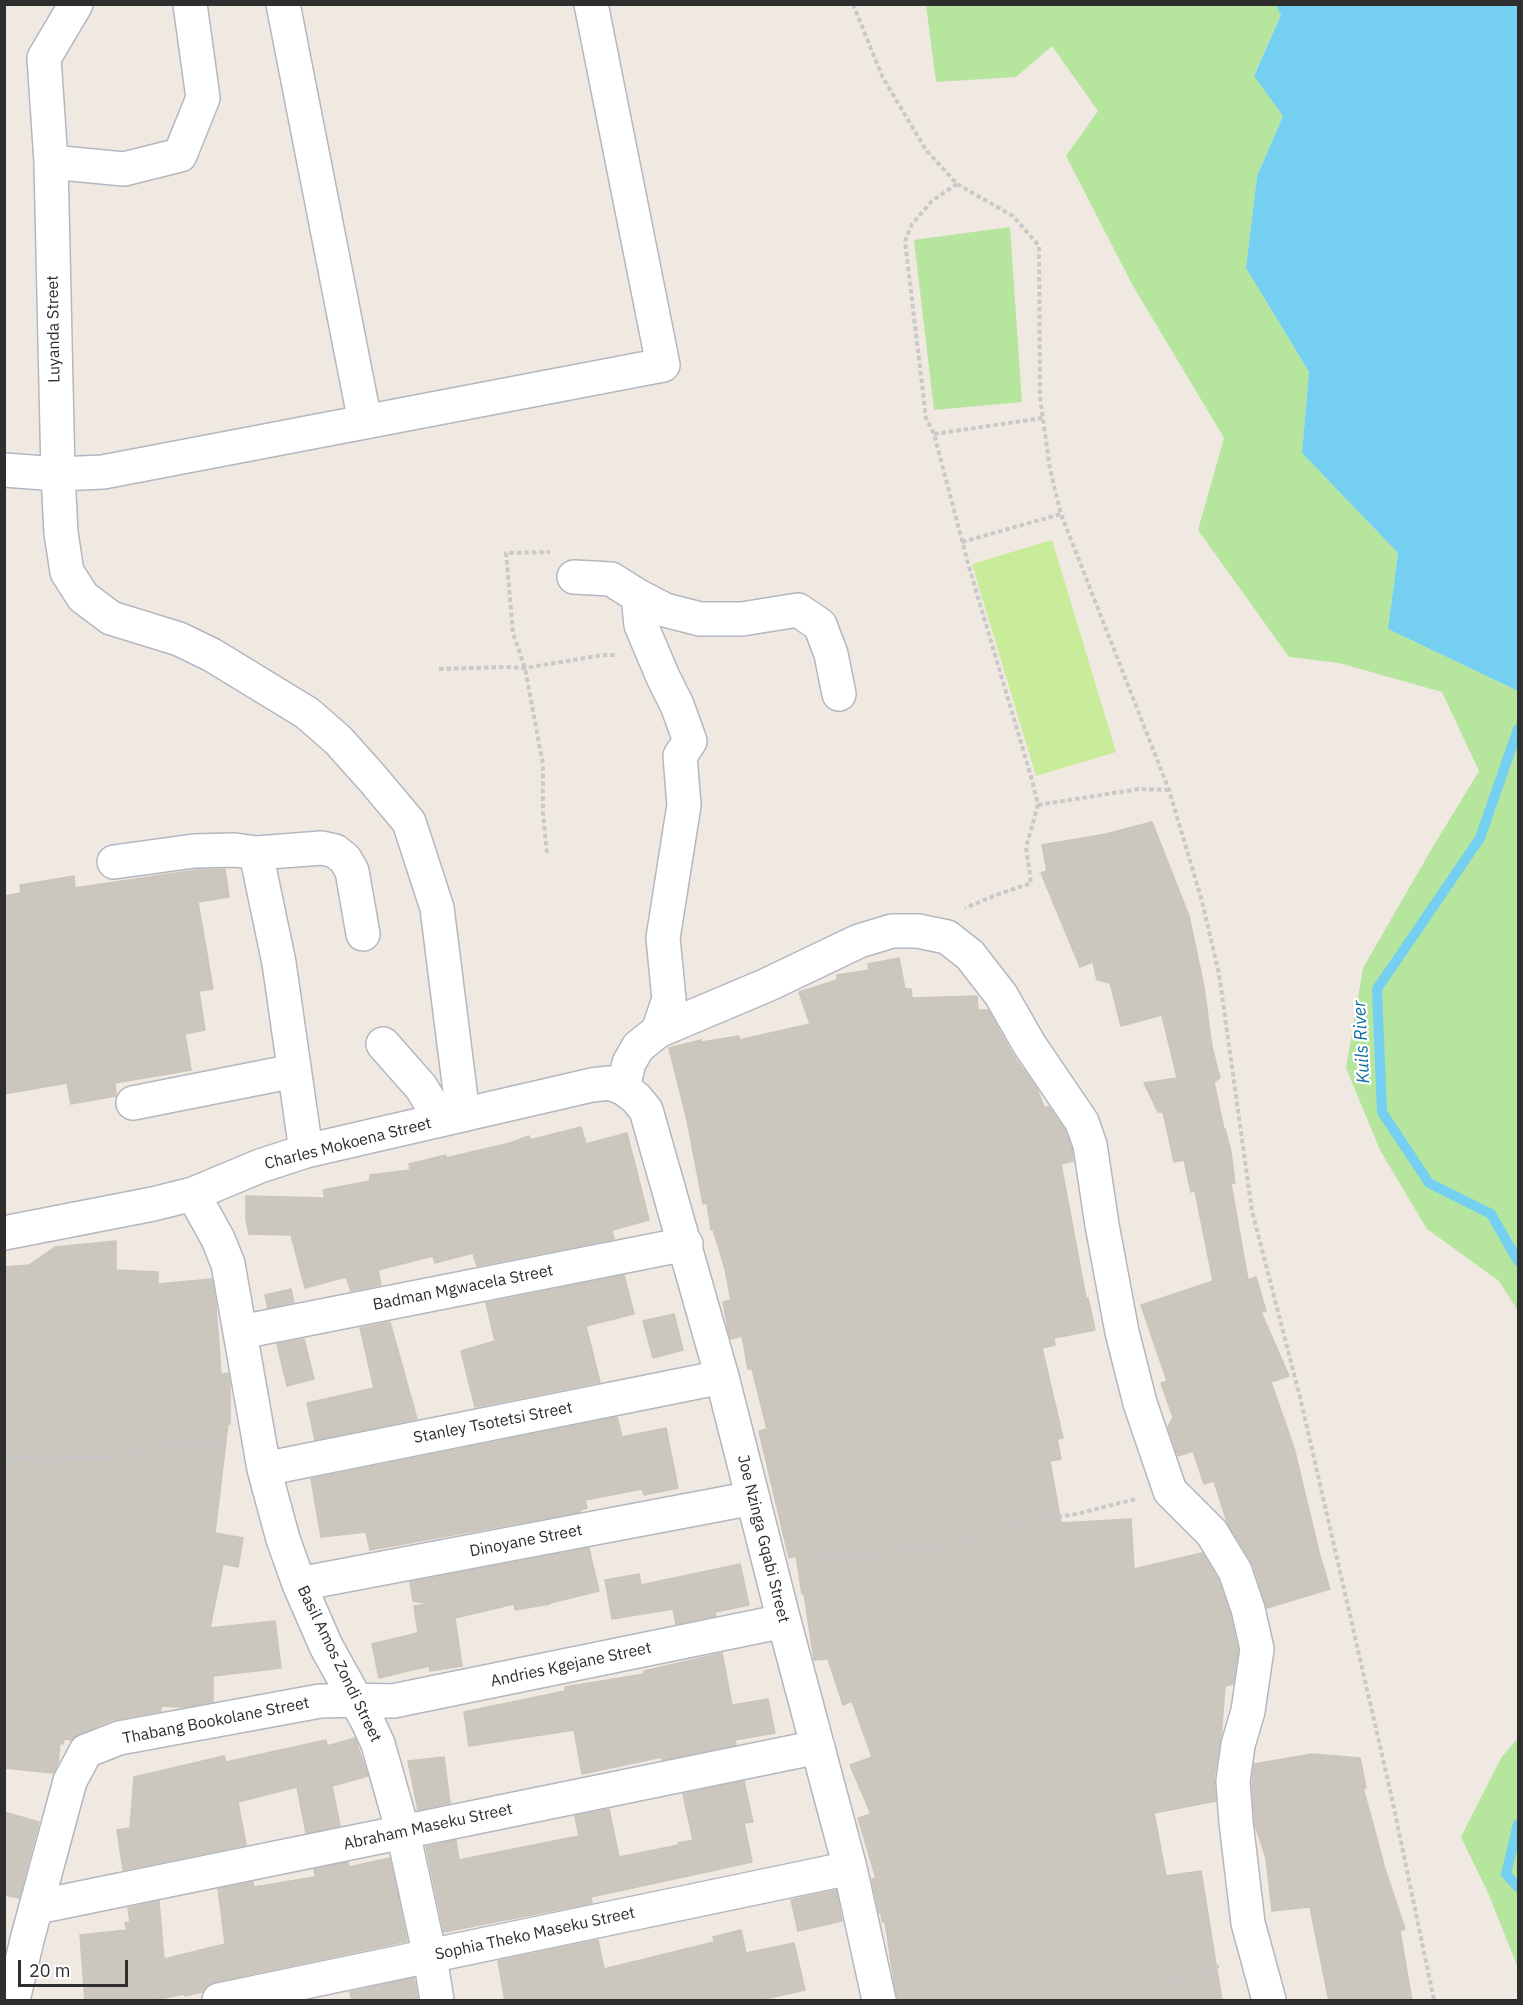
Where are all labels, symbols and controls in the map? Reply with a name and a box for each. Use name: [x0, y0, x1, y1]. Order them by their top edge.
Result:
street label: Luyanda Street: [43, 275, 65, 383]
water label: Kuils River: [1349, 1000, 1375, 1084]
street label: Charles Mokoena Street: [263, 1114, 433, 1174]
street label: Badman Mgwacela Street: [371, 1261, 555, 1315]
street label: Stanley Tsotetsi Street: [412, 1398, 574, 1448]
street label: Joe Nzinga Gqabi Street: [733, 1453, 793, 1625]
street label: Dinoyane Street: [468, 1521, 584, 1561]
street label: Basil Amos Zondi Street: [293, 1583, 385, 1745]
street label: Andries Kgejane Street: [489, 1639, 653, 1691]
street label: Thabang Bookolane Street: [121, 1693, 311, 1749]
street label: Abraham Maseku Street: [342, 1800, 514, 1854]
street label: Sophia Theko Maseku Street: [433, 1903, 637, 1965]
scale bar: [21, 1948, 130, 1986]
text: 20 m: [29, 1959, 71, 1982]

